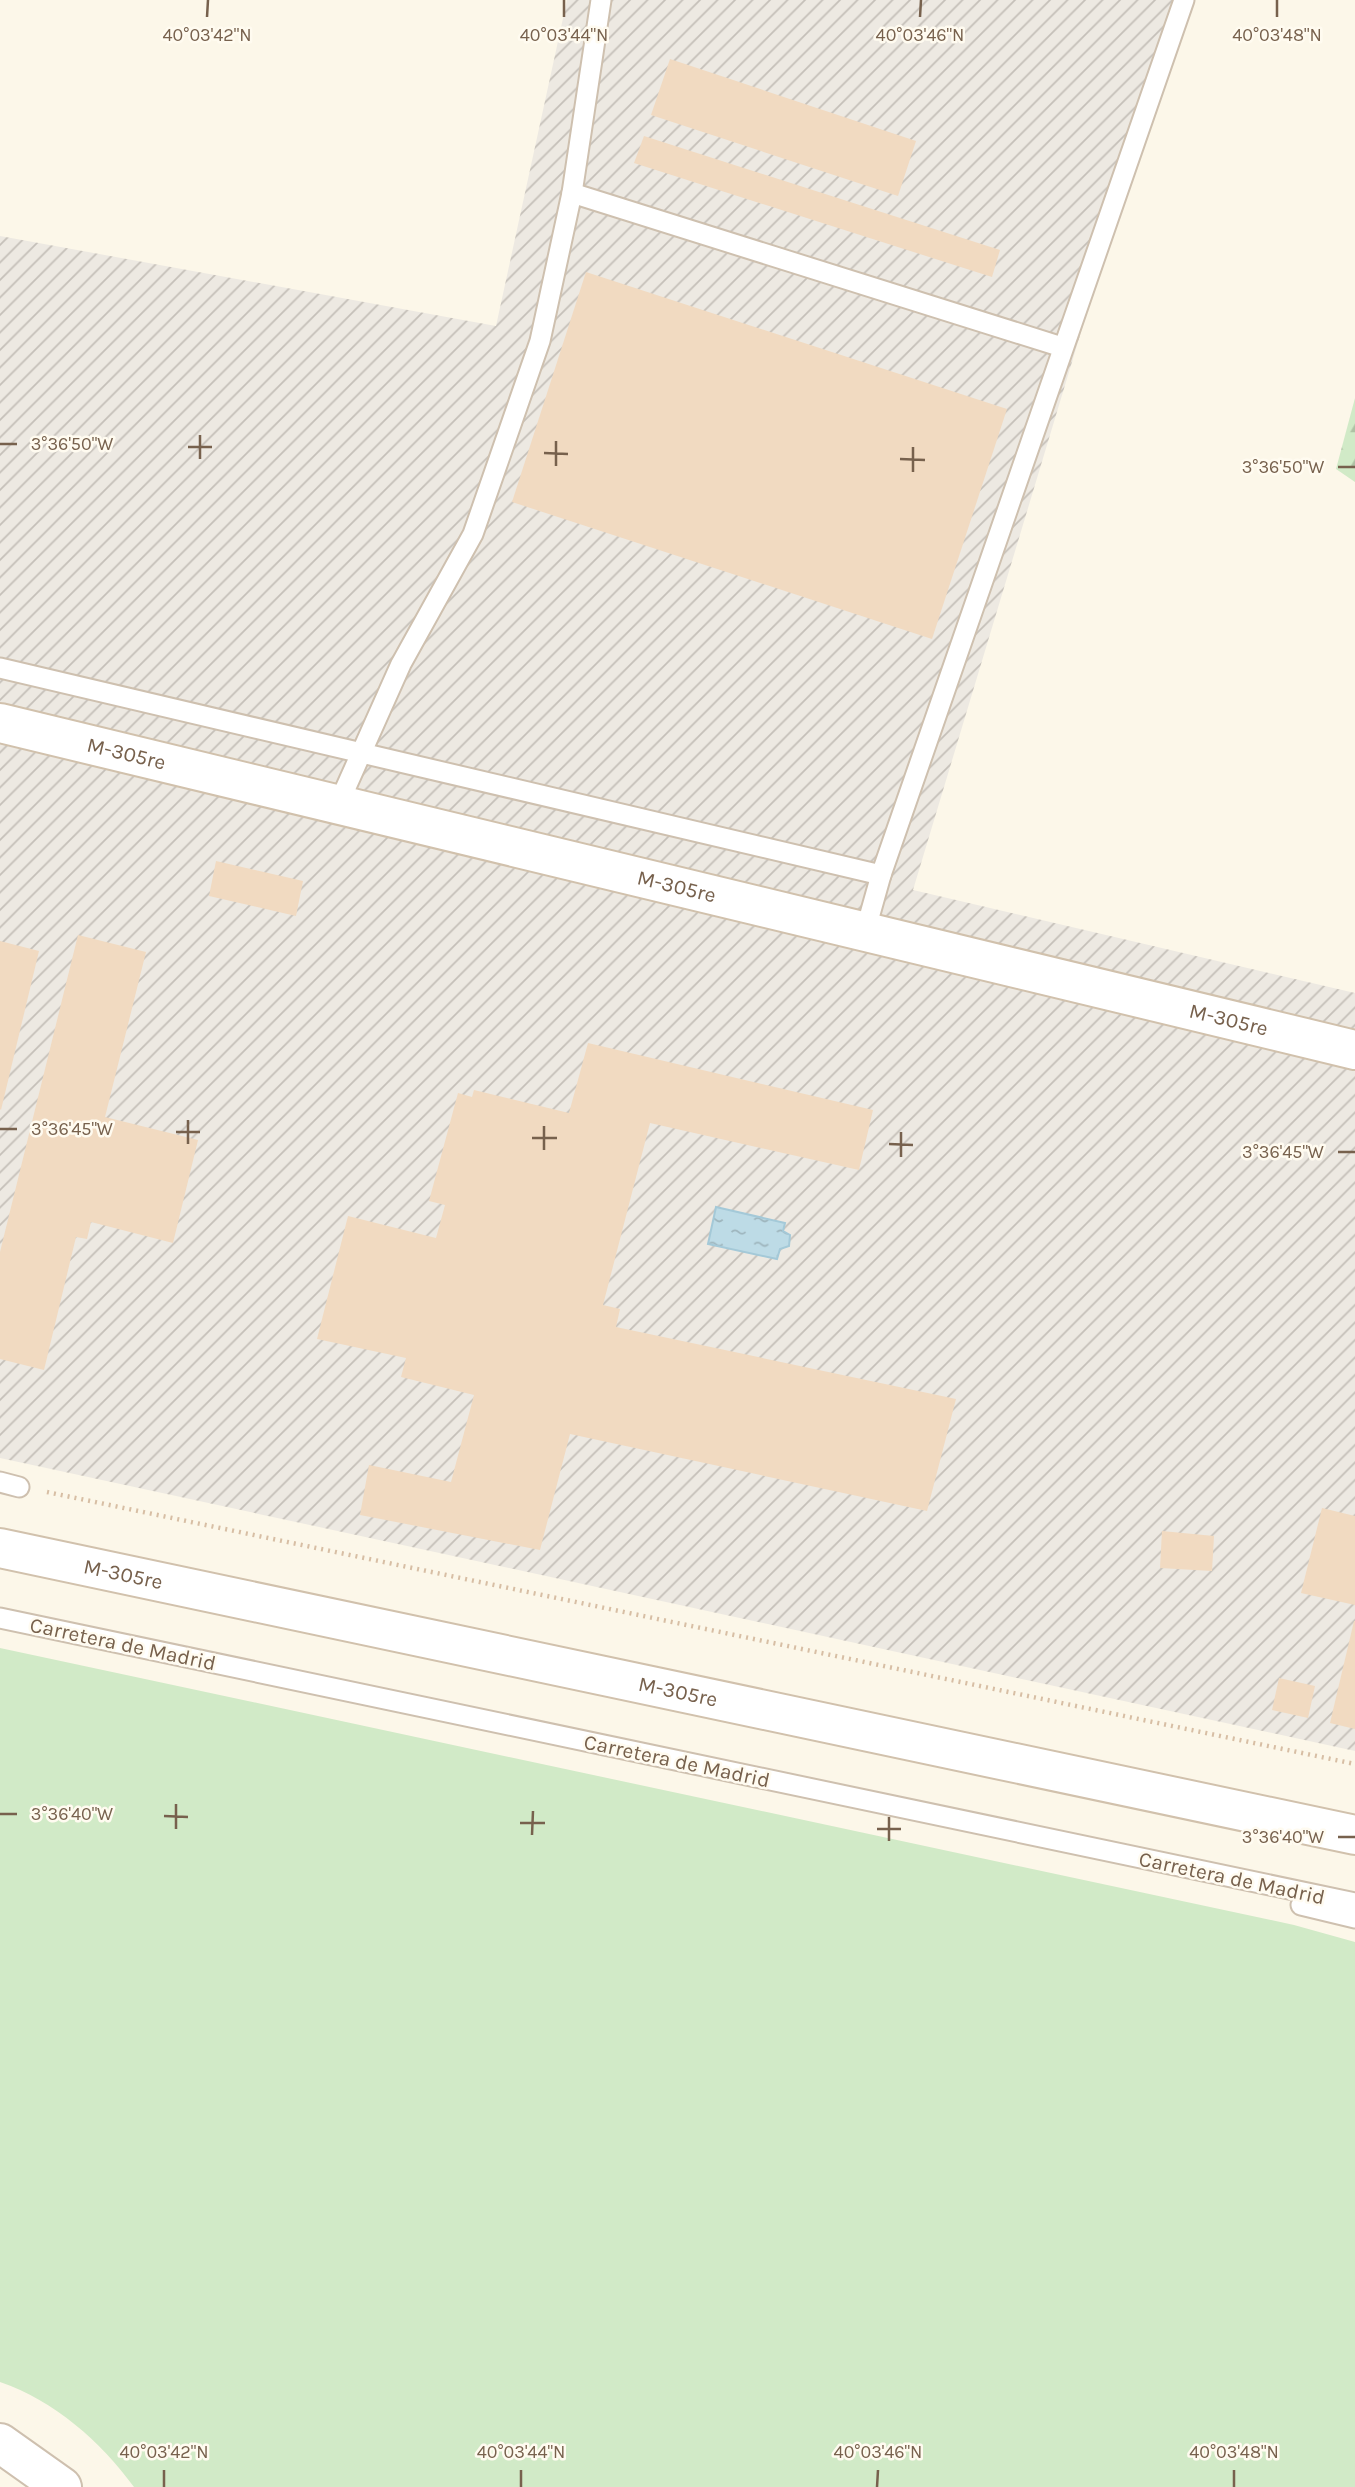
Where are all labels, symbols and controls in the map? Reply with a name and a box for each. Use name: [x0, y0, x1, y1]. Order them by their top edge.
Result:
text: 40°03'42"N: [163, 24, 251, 46]
text: 40°03'44"N: [520, 24, 608, 46]
text: 40°03'46"N: [876, 24, 964, 46]
text: 40°03'48"N: [1232, 24, 1322, 46]
text: 3°36'50"W: [31, 433, 113, 455]
text: 3°36'50"W: [1242, 456, 1324, 478]
street label: M-305re: [85, 732, 168, 775]
street label: M-305re: [635, 865, 718, 907]
street label: M-305re: [1187, 998, 1271, 1041]
text: 3°36'45"W: [31, 1118, 113, 1140]
text: 3°36'45"W: [1242, 1141, 1324, 1163]
street label: M-305re: [82, 1554, 165, 1594]
street label: Carretera de Madrid: [28, 1613, 218, 1675]
street label: M-305re: [636, 1672, 720, 1712]
street label: Carretera de Madrid: [582, 1730, 772, 1792]
text: 3°36'40"W: [31, 1803, 113, 1825]
text: 3°36'40"W: [1242, 1826, 1324, 1848]
street label: Carretera de Madrid: [1137, 1847, 1327, 1909]
text: 40°03'42"N: [120, 2441, 208, 2463]
text: 40°03'44"N: [477, 2441, 565, 2463]
text: 40°03'46"N: [834, 2441, 922, 2463]
text: 40°03'48"N: [1189, 2441, 1279, 2463]

